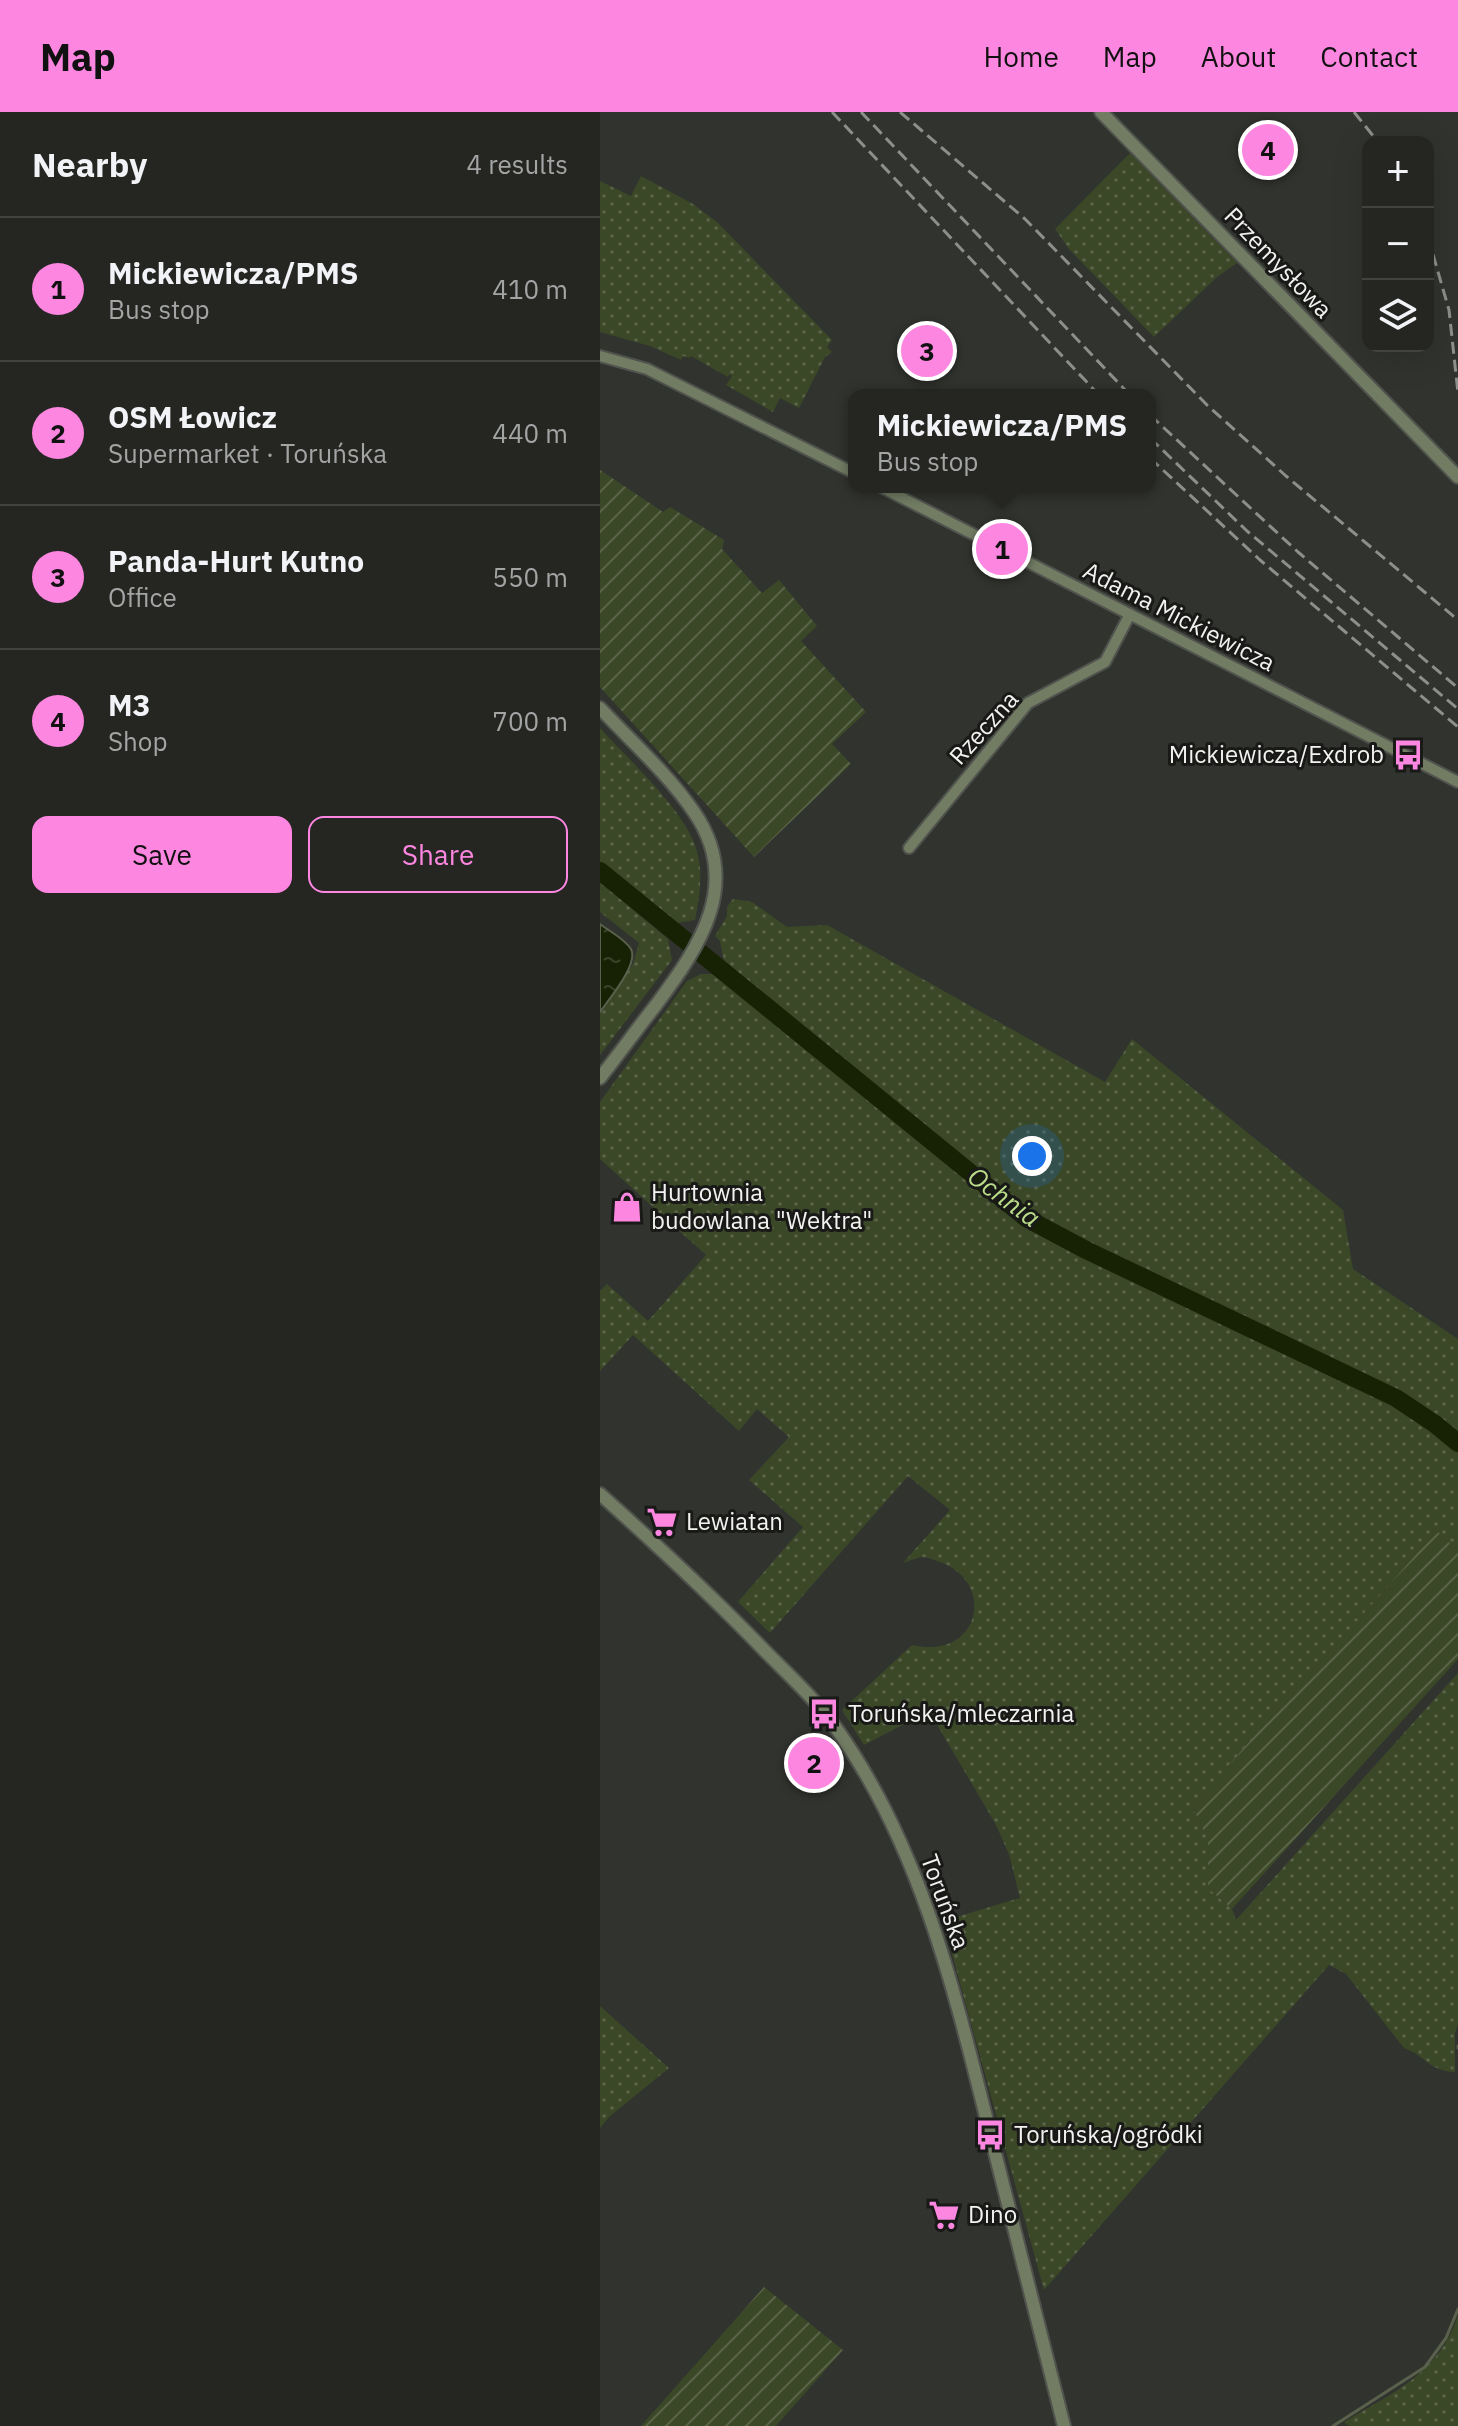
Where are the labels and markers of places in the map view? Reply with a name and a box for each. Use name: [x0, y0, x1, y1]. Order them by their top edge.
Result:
pin: 4: [1242, 120, 1294, 180]
pin: 3: [901, 321, 953, 381]
pin: 1: [976, 519, 1028, 579]
place label: Mickiewicza/Exdrob: [1169, 738, 1384, 770]
bus stop icon: Mickiewicza/Exdrob: [1391, 738, 1425, 772]
place label: Hurtownia budowlana "Wektra": [651, 1176, 872, 1236]
shop icon: Hurtownia budowlana "Wektra": [610, 1190, 644, 1224]
supermarket icon: Lewiatan: [645, 1505, 679, 1539]
place label: Lewiatan: [686, 1505, 783, 1537]
bus stop icon: Toruńska/mleczarnia: [807, 1697, 841, 1731]
place label: Toruńska/mleczarnia: [848, 1697, 1075, 1729]
pin: 2: [788, 1733, 840, 1793]
bus stop icon: Toruńska/ogródki: [973, 2118, 1007, 2152]
place label: Toruńska/ogródki: [1014, 2118, 1203, 2150]
supermarket icon: Dino: [927, 2198, 961, 2232]
place label: Dino: [968, 2198, 1017, 2230]

